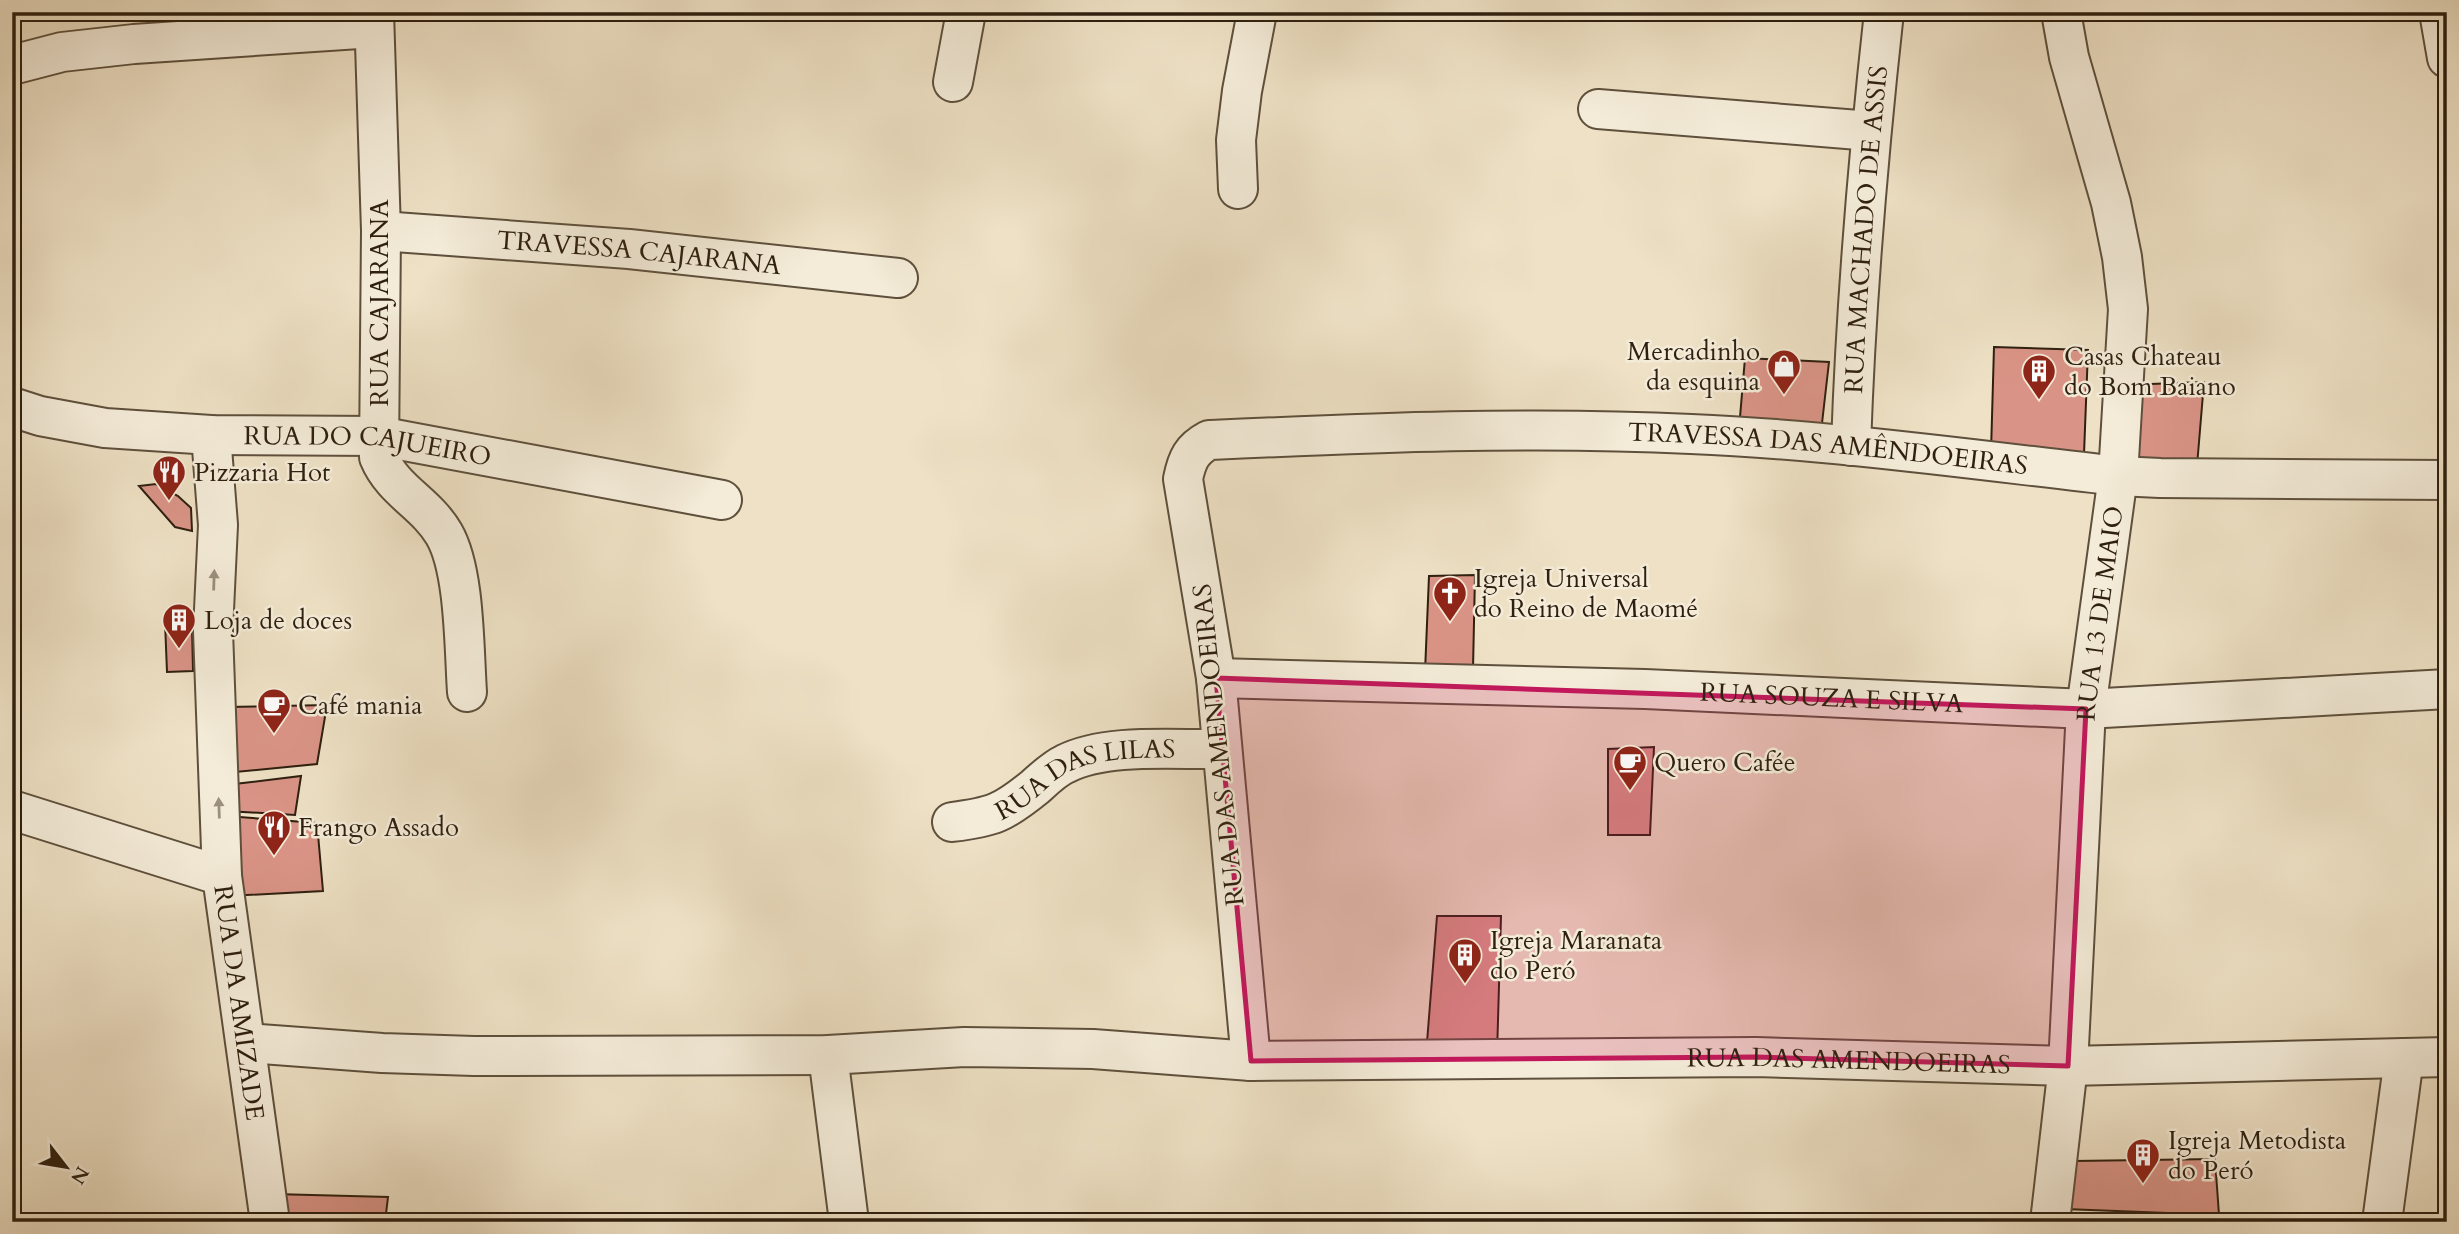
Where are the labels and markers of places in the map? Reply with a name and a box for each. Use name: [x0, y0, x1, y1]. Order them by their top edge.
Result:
place label: Mercadinho da esquina: [1627, 334, 1760, 399]
place label: Casas Chateau do Bom Baiano: [2064, 339, 2236, 404]
shop icon: Mercadinho da esquina: [1765, 347, 1803, 396]
building icon: Casas Chateau do Bom Baiano: [2020, 352, 2058, 401]
restaurant icon: Pizzaria Hot: [150, 453, 188, 502]
place label: Pizzaria Hot: [194, 455, 330, 490]
place label: Igreja Universal do Reino de Maomé: [1474, 561, 1698, 626]
church icon: Igreja Universal do Reino de Maomé: [1431, 574, 1469, 623]
building icon: Loja de doces: [160, 601, 198, 650]
place label: Loja de doces: [204, 603, 352, 638]
cafe icon: Café mania: [255, 686, 293, 735]
place label: Café mania: [298, 688, 422, 723]
cafe icon: Quero Cafée: [1611, 743, 1649, 792]
place label: Quero Cafée: [1654, 745, 1796, 780]
restaurant icon: Frango Assado: [255, 808, 293, 857]
place label: Frango Assado: [298, 810, 459, 845]
place label: Igreja Maranata do Peró: [1490, 923, 1662, 988]
building icon: Igreja Maranata do Peró: [1446, 936, 1484, 985]
place label: Igreja Metodista do Peró: [2168, 1123, 2346, 1188]
building icon: Igreja Metodista do Peró: [2124, 1136, 2162, 1185]

